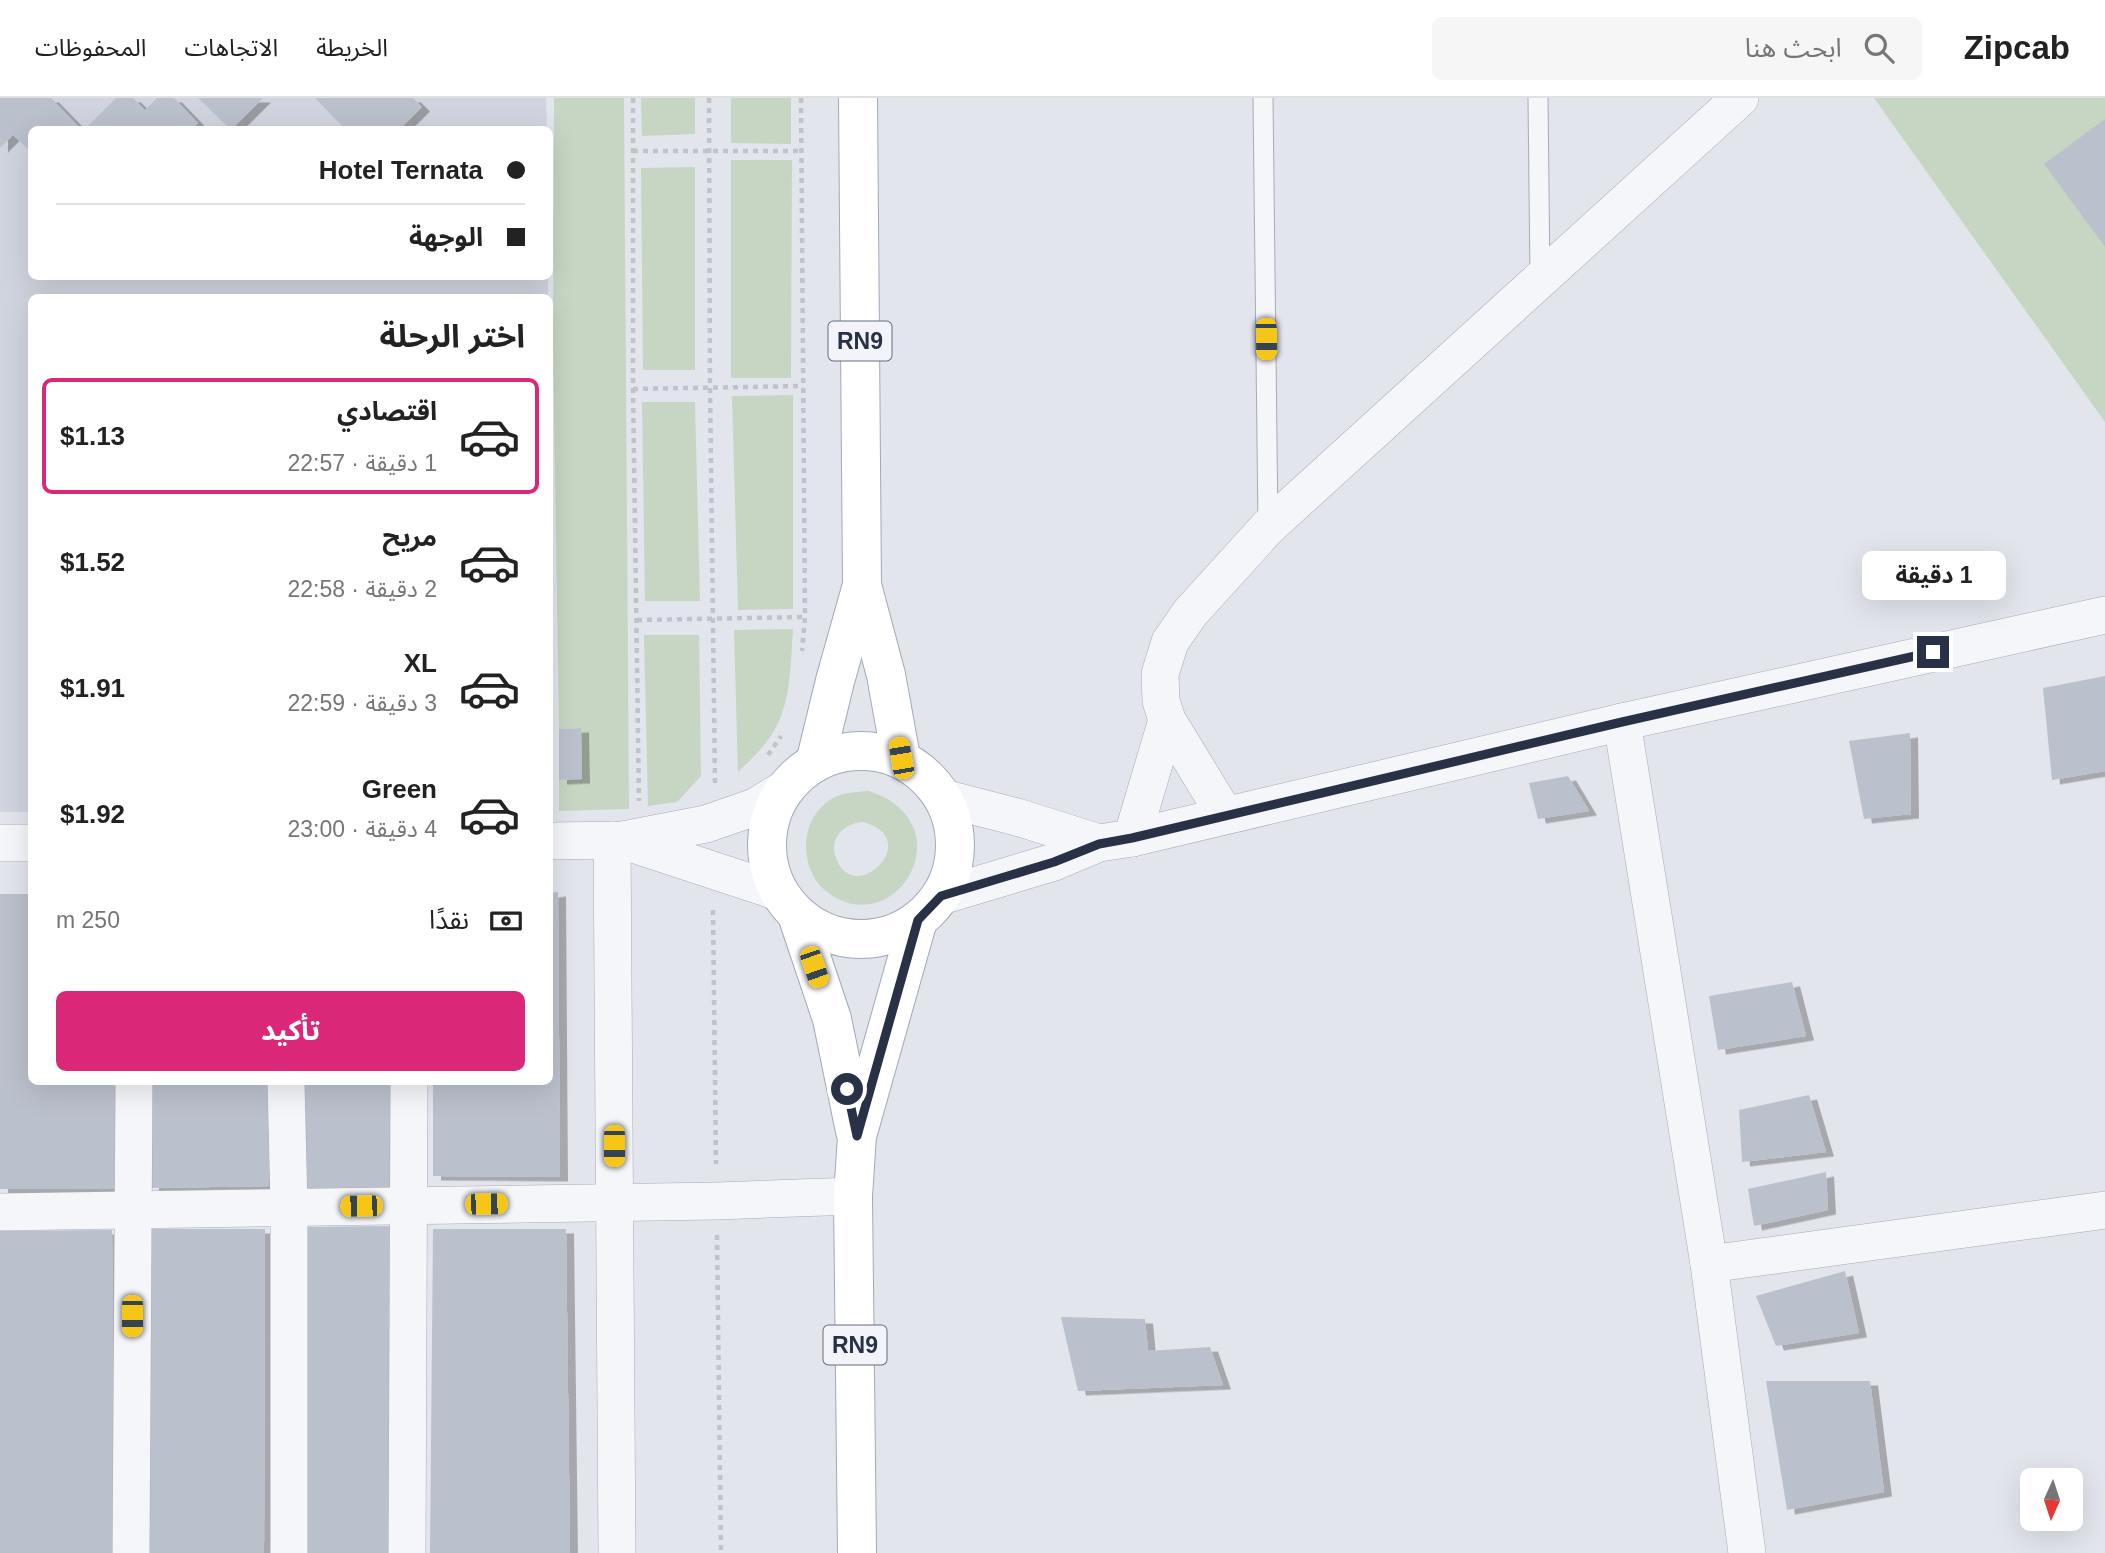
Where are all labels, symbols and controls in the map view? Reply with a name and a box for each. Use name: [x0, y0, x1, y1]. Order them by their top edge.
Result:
search box: [1432, 17, 1922, 80]
icon: search: [1860, 29, 1898, 67]
text: Zipcab: [1964, 29, 2070, 66]
text: ابحث هنا: [1745, 33, 1842, 63]
text: المحفوظات: [35, 34, 146, 61]
text: الاتجاهات: [184, 34, 278, 61]
text: الخريطة: [316, 34, 388, 61]
text: Hotel Ternata: [319, 155, 483, 185]
text: الوجهة: [409, 222, 483, 252]
text: اختر الرحلة: [379, 318, 525, 354]
car: [1256, 318, 1277, 360]
road number: RN9: [828, 322, 892, 360]
text: اقتصادي: [337, 396, 437, 426]
icon: car: [458, 405, 521, 468]
text: $1.13: [60, 421, 125, 451]
text: 1 دقيقة · 22:57: [287, 450, 437, 476]
text: مريح: [382, 522, 437, 552]
icon: car: [458, 531, 521, 594]
text: $1.52: [60, 547, 125, 577]
callout: 1 دقيقة: [1861, 550, 2005, 600]
text: 1 دقيقة: [1895, 562, 1973, 588]
text: 2 دقيقة · 22:58: [287, 576, 437, 602]
route end: [1917, 636, 1949, 668]
text: XL: [404, 648, 437, 678]
icon: car: [458, 657, 521, 720]
text: $1.91: [60, 673, 125, 703]
text: 3 دقيقة · 22:59: [287, 690, 437, 716]
car: [888, 735, 915, 781]
text: Green: [362, 774, 437, 804]
icon: car: [458, 783, 521, 846]
text: $1.92: [60, 799, 125, 829]
text: 4 دقيقة · 23:00: [287, 816, 437, 842]
icon: cash: [487, 902, 525, 940]
text: نقدًا: [429, 905, 469, 935]
text: 250 m: [56, 907, 120, 933]
car: [798, 944, 831, 990]
button: تأكيد: [56, 991, 525, 1071]
route start: [831, 1073, 863, 1105]
car: [604, 1125, 625, 1167]
car: [465, 1193, 508, 1215]
car: [340, 1195, 383, 1217]
car: [122, 1295, 143, 1337]
road number: RN9: [824, 1326, 886, 1364]
north arrow: [2020, 1468, 2082, 1531]
map controls: [2020, 1468, 2083, 1531]

